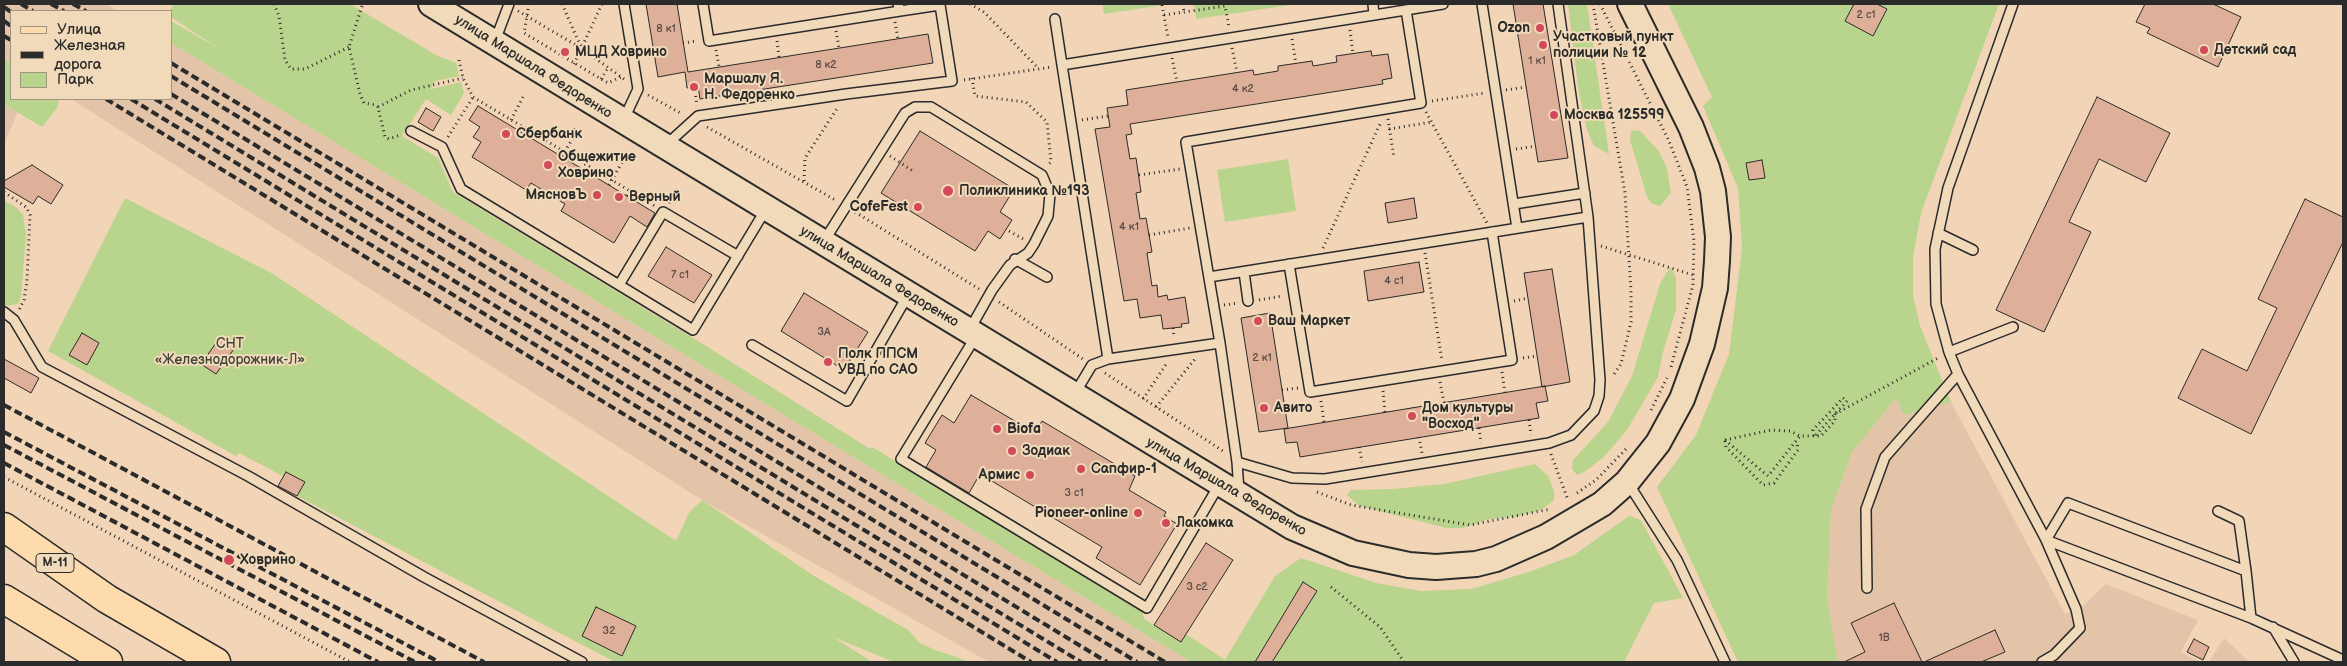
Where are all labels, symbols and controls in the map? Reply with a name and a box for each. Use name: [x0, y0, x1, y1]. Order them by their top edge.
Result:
house number: 2 с1: [1856, 8, 1876, 22]
legend: [10, 10, 172, 100]
street label: улица Маршала Федоренко: [451, 12, 615, 122]
text: Улица: [57, 20, 101, 39]
place label: Ozon: [1497, 20, 1530, 36]
house number: 8 к1: [656, 22, 676, 36]
marker: Ozon: [1534, 22, 1546, 34]
place label: Участковый пункт полиции № 12: [1553, 29, 1674, 62]
text: Железная дорога: [54, 36, 125, 74]
marker: Участковый пункт полиции № 12: [1537, 39, 1549, 51]
place label: Детский сад: [2214, 42, 2296, 58]
place label: МЦД Ховрино: [575, 44, 667, 60]
marker: Детский сад: [2198, 44, 2210, 56]
marker: МЦД Ховрино: [559, 46, 571, 58]
house number: 1 к1: [1528, 54, 1546, 68]
house number: 8 к2: [815, 58, 837, 72]
text: Парк: [57, 70, 94, 89]
place label: Маршалу Я. Н. Федоренко: [704, 71, 795, 104]
marker: Маршалу Я. Н. Федоренко: [688, 81, 700, 93]
house number: 4 к2: [1232, 82, 1254, 96]
place label: Москва 125599: [1564, 107, 1664, 123]
marker: Москва 125599: [1548, 109, 1560, 121]
place label: Сбербанк: [516, 126, 582, 142]
marker: Сбербанк: [500, 128, 512, 140]
place label: Общежитие Ховрино: [558, 149, 636, 182]
marker: Общежитие Ховрино: [542, 159, 554, 171]
place label: Поликлиника №193: [959, 183, 1089, 199]
marker: Поликлиника №193: [941, 184, 955, 198]
place label: МясновЪ: [525, 187, 587, 203]
marker: МясновЪ: [591, 189, 603, 201]
place label: Верный: [629, 189, 681, 205]
marker: Верный: [613, 191, 625, 203]
place label: CofeFest: [850, 199, 908, 215]
marker: CofeFest: [912, 201, 924, 213]
house number: 4 к1: [1119, 220, 1139, 234]
street label: улица Маршала Федоренко: [797, 223, 961, 331]
house number: 7 с1: [671, 268, 689, 282]
house number: 4 с1: [1384, 274, 1404, 288]
place label: Ваш Маркет: [1268, 313, 1350, 329]
marker: Ваш Маркет: [1252, 315, 1264, 327]
house number: 3А: [817, 325, 831, 339]
park label: СНТ «Железнодорожник-Л»: [155, 336, 305, 368]
place label: Полк ППСМ УВД по САО: [838, 346, 918, 378]
house number: 2 к1: [1252, 351, 1272, 365]
marker: Полк ППСМ УВД по САО: [822, 356, 834, 368]
place label: Авито: [1274, 400, 1312, 416]
place label: Дом культуры "Восход": [1422, 400, 1513, 432]
marker: Авито: [1258, 402, 1270, 414]
marker: Дом культуры "Восход": [1406, 410, 1418, 422]
place label: Biofa: [1007, 421, 1041, 437]
marker: Biofa: [991, 423, 1003, 435]
street label: улица Маршала Федоренко: [1143, 434, 1309, 540]
place label: Зодиак: [1022, 443, 1070, 459]
marker: Зодиак: [1006, 445, 1018, 457]
place label: Сапфир-1: [1091, 461, 1157, 477]
marker: Сапфир-1: [1075, 463, 1087, 475]
place label: Армис: [979, 467, 1020, 483]
marker: Армис: [1024, 469, 1036, 481]
house number: 3 с1: [1064, 486, 1084, 500]
place label: Pioneer-online: [1035, 505, 1128, 521]
marker: Pioneer-online: [1132, 507, 1144, 519]
place label: Лакомка: [1176, 515, 1233, 531]
marker: Лакомка: [1160, 517, 1172, 529]
place label: Ховрино: [240, 552, 296, 568]
marker: Ховрино: [222, 553, 236, 567]
road number: М-11: [36, 554, 74, 572]
house number: 3 с2: [1186, 580, 1208, 594]
house number: 32: [602, 624, 616, 638]
house number: 1В: [1878, 631, 1890, 645]

